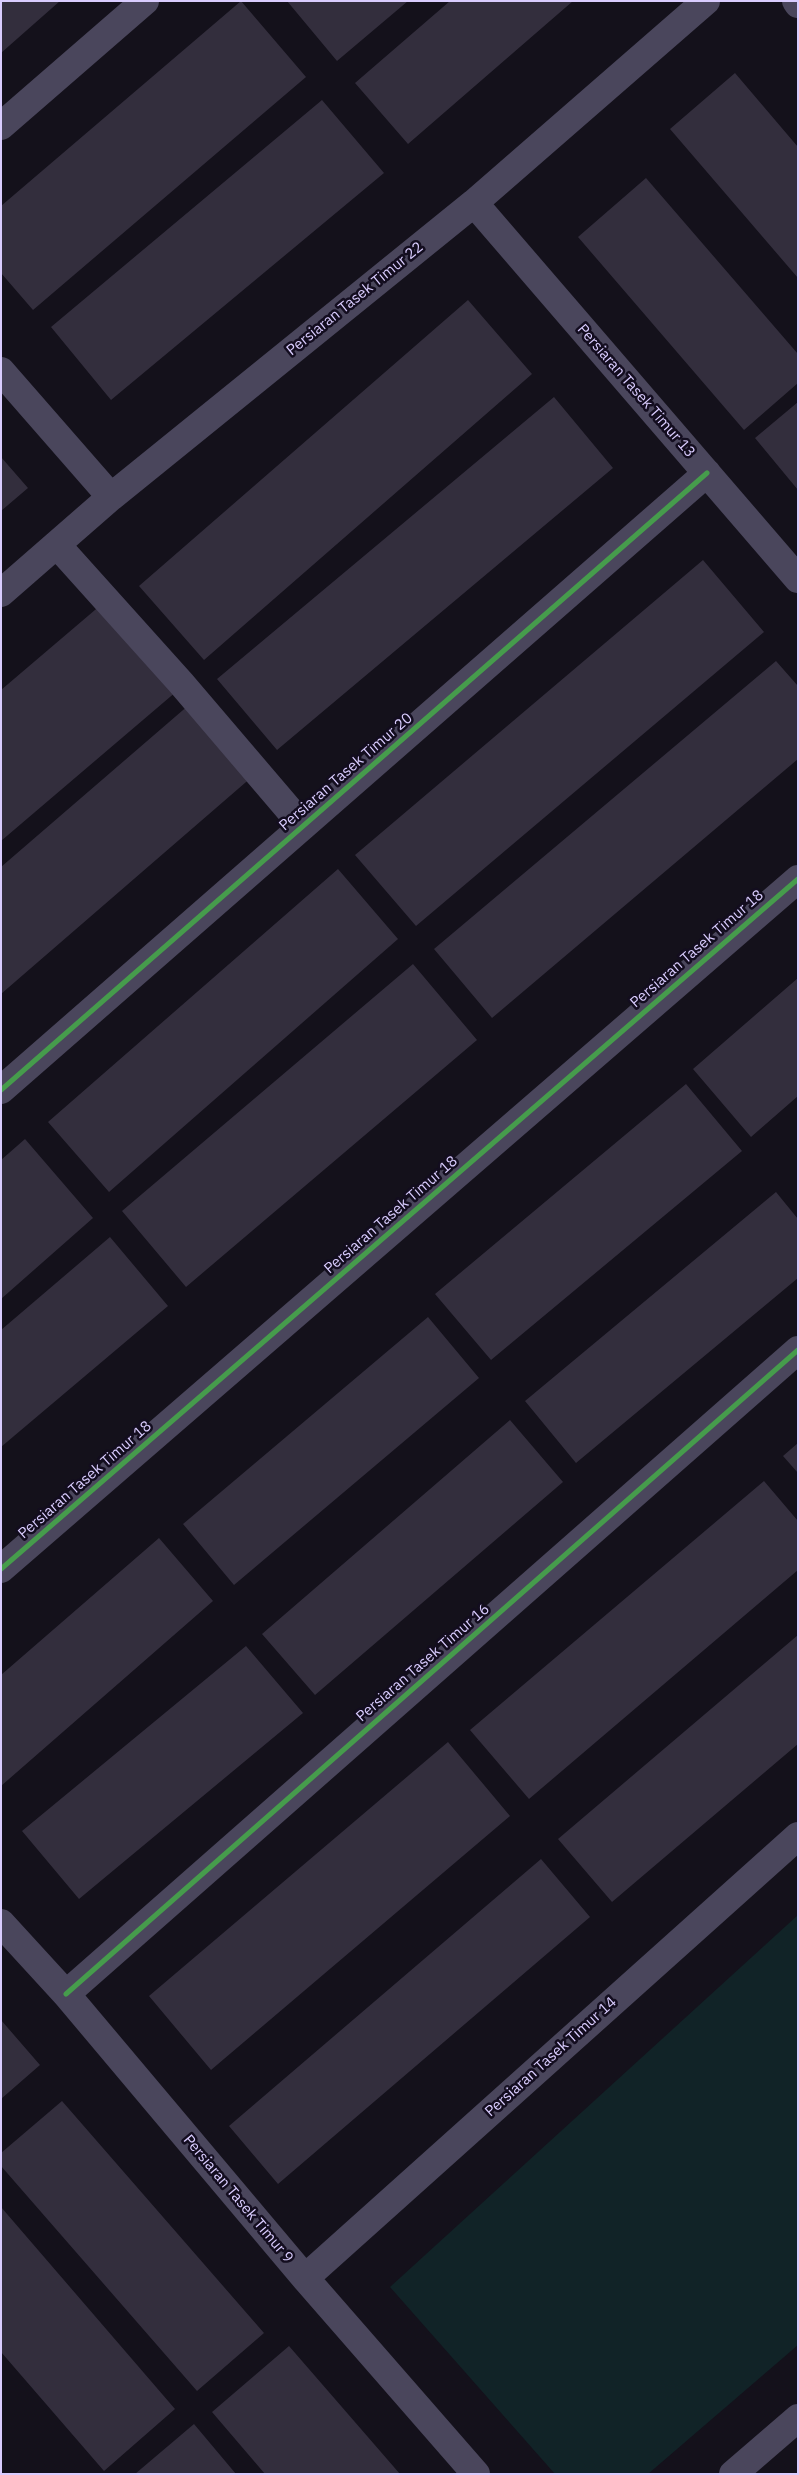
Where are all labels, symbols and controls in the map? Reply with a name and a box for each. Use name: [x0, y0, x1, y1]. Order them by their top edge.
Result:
street label: Persiaran Tasek Timur 22: [283, 238, 427, 360]
street label: Persiaran Tasek Timur 13: [573, 321, 699, 461]
street label: Persiaran Tasek Timur 20: [276, 709, 416, 835]
street label: Persiaran Tasek Timur 18: [627, 886, 767, 1012]
street label: Persiaran Tasek Timur 18: [321, 1152, 461, 1278]
street label: Persiaran Tasek Timur 18: [15, 1417, 155, 1543]
street label: Persiaran Tasek Timur 16: [353, 1600, 493, 1726]
street label: Persiaran Tasek Timur 14: [482, 1993, 620, 2121]
street label: Persiaran Tasek Timur 9: [179, 2131, 297, 2267]

